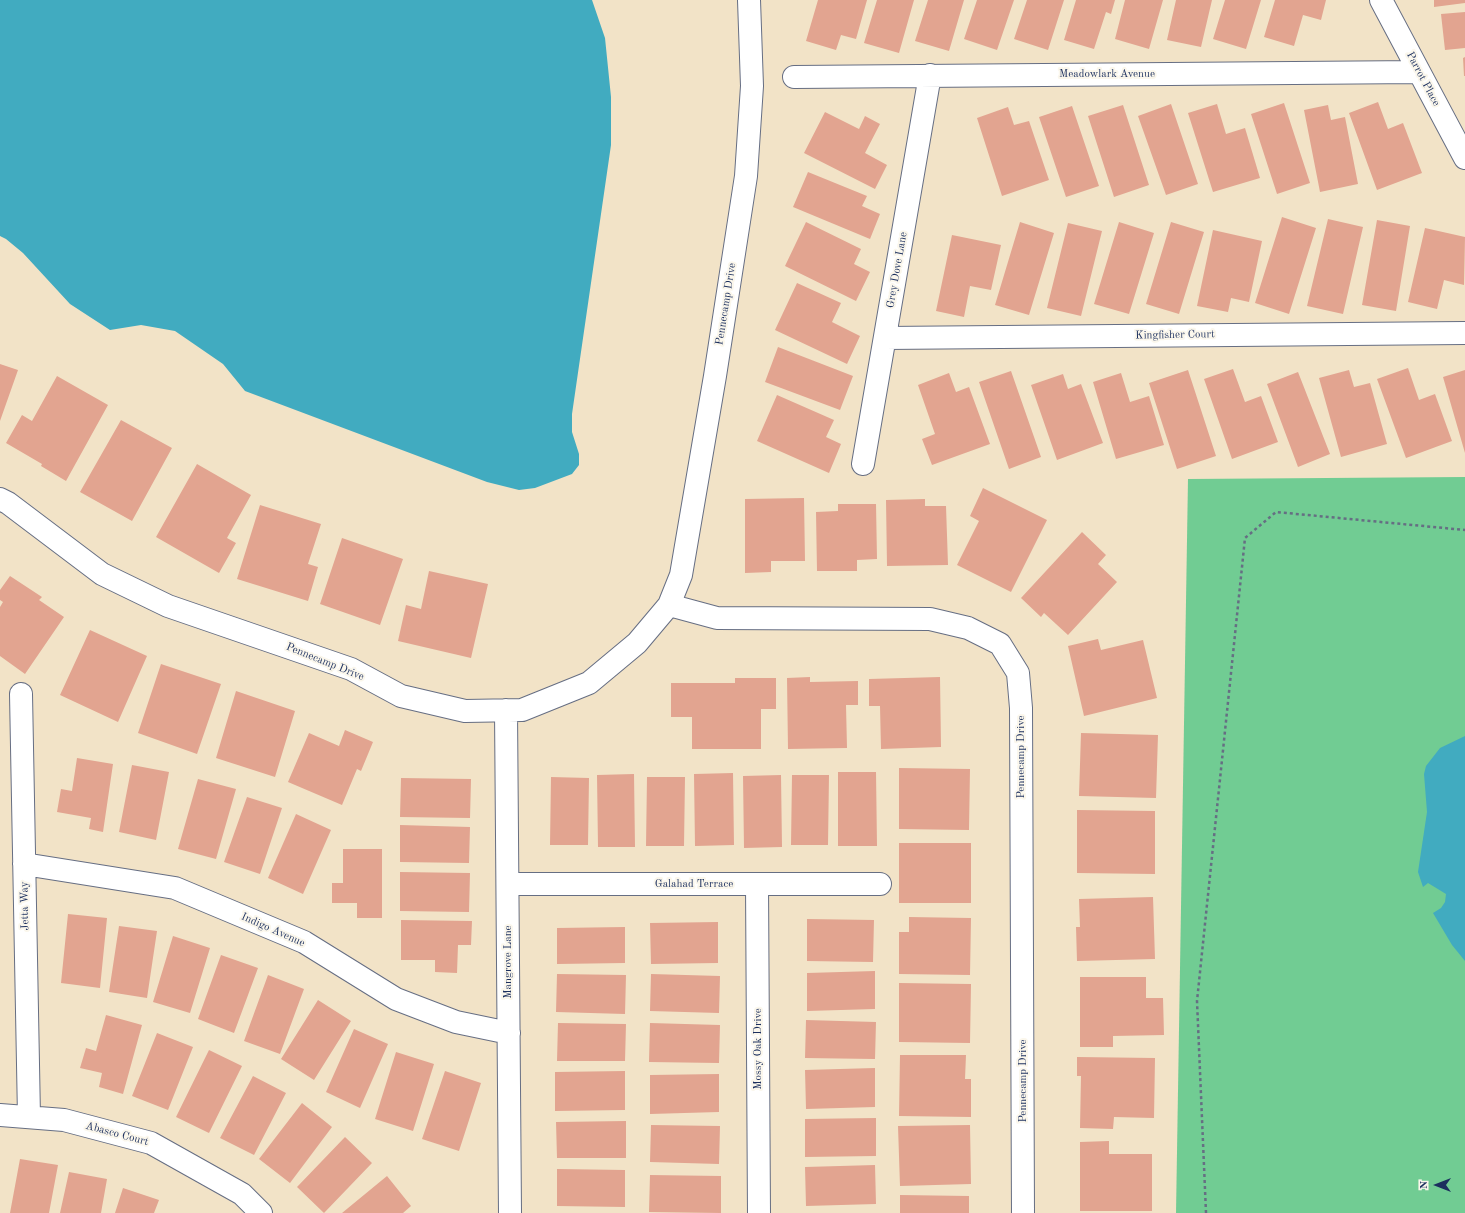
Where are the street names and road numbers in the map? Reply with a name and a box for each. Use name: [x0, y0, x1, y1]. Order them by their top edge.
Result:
street label: Parrot Place: [1403, 50, 1443, 108]
street label: Meadowlark Avenue: [1059, 67, 1155, 81]
street label: Grey Dove Lane: [884, 231, 910, 309]
street label: Pennecamp Drive: [713, 262, 739, 346]
street label: Kingfisher Court: [1135, 328, 1215, 342]
street label: Pennecamp Drive: [284, 640, 366, 684]
street label: Pennecamp Drive: [1014, 715, 1028, 799]
street label: Galahad Terrace: [655, 877, 733, 891]
street label: Jetta Way: [18, 881, 32, 931]
street label: Indigo Avenue: [239, 910, 307, 950]
street label: Mangrove Lane: [501, 925, 515, 999]
street label: Mossy Oak Drive: [751, 1008, 765, 1090]
street label: Pennecamp Drive: [1016, 1039, 1030, 1123]
street label: Abasco Court: [84, 1119, 150, 1149]

